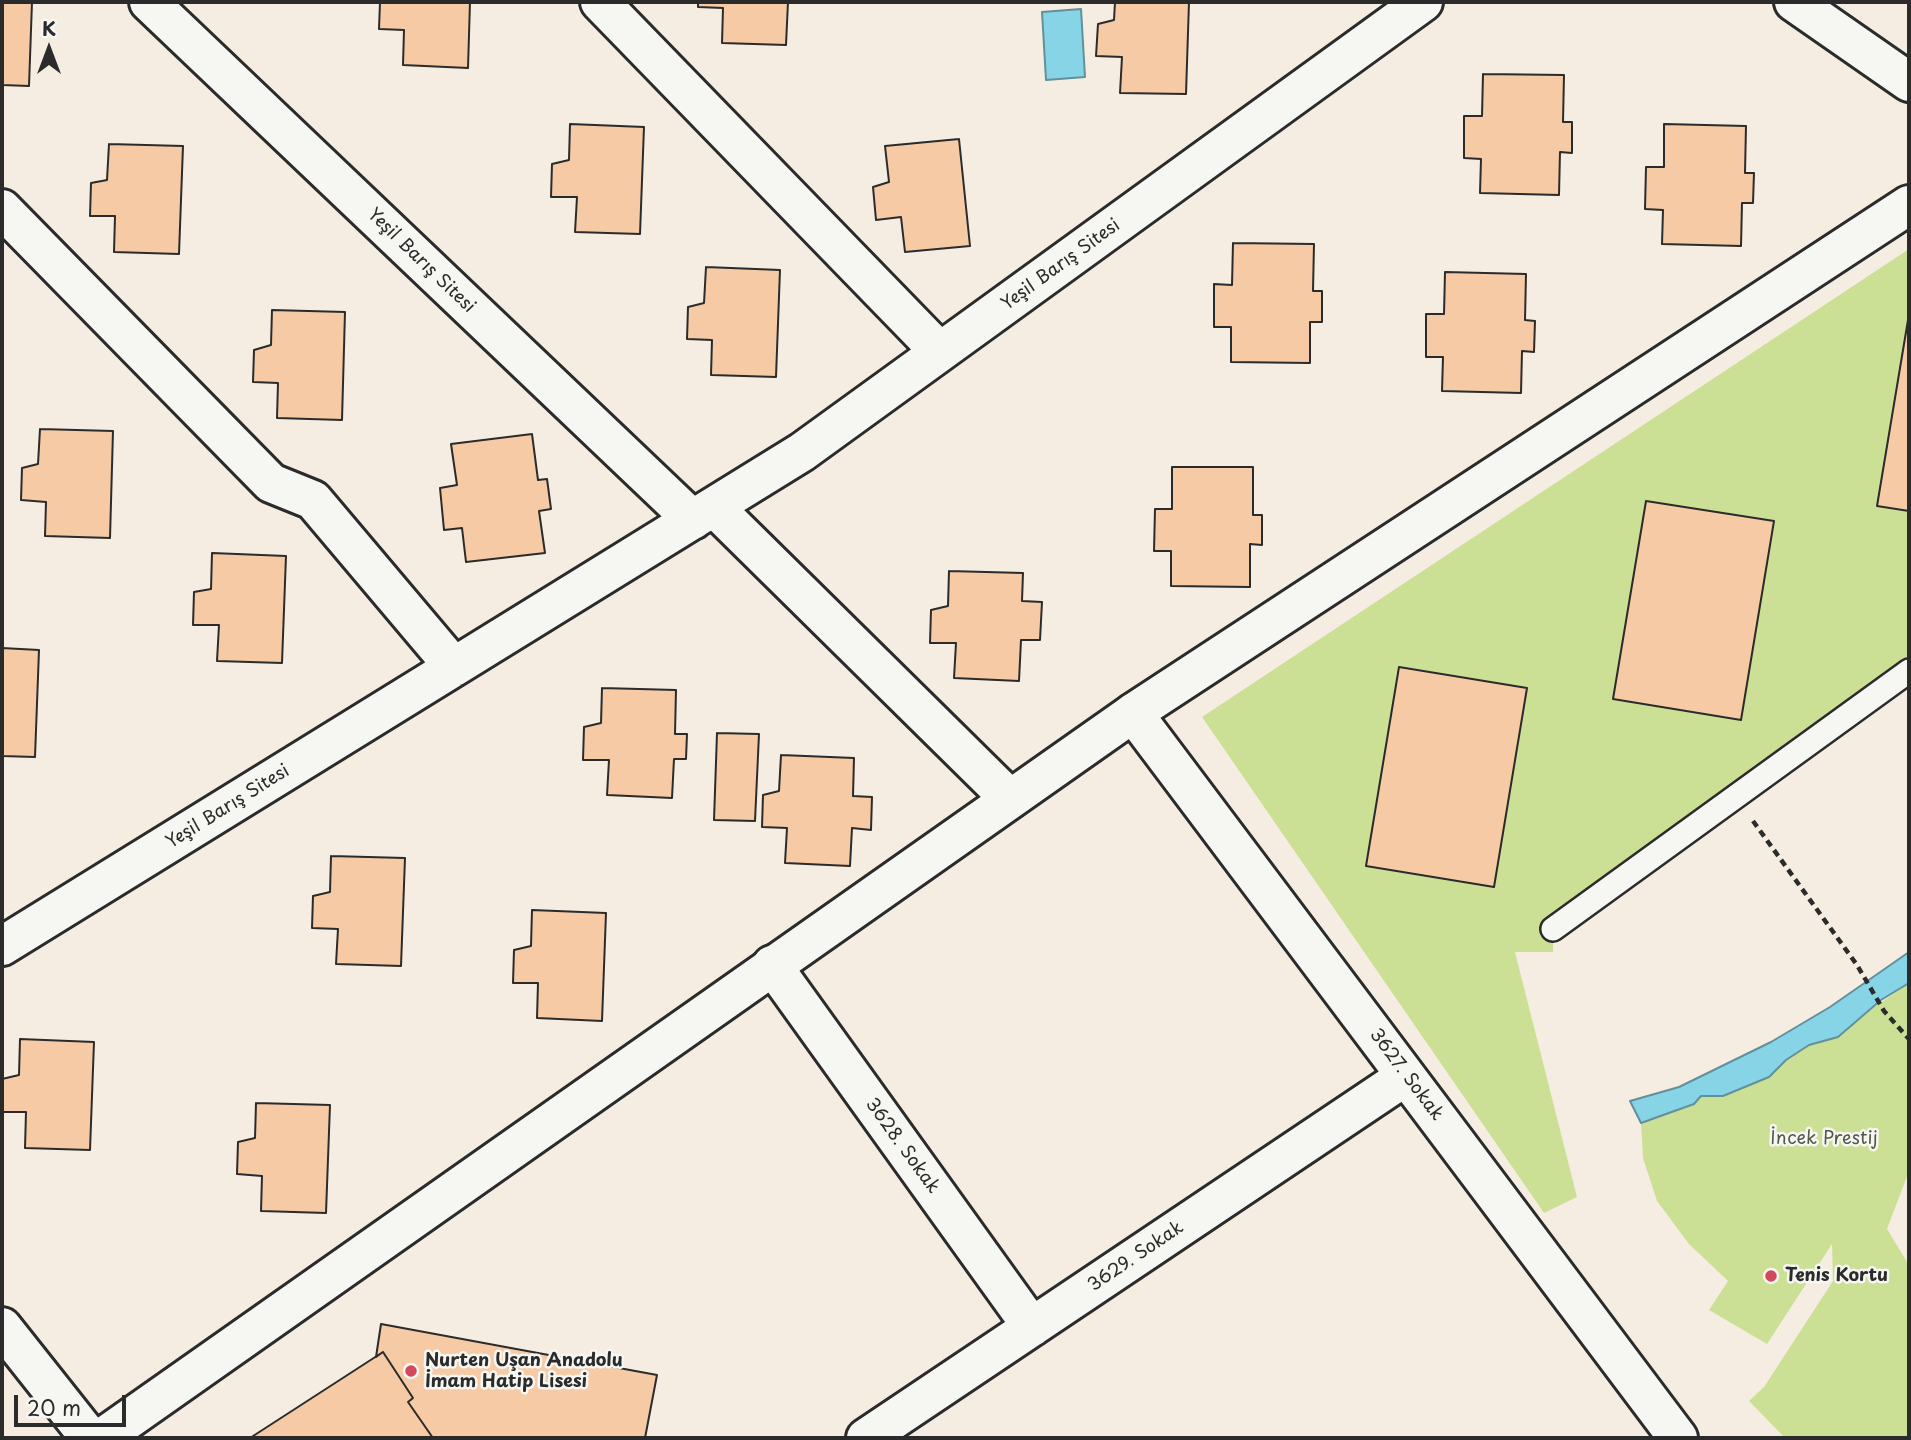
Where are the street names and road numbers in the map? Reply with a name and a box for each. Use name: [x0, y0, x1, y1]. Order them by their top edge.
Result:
street label: Yeşil Barış Sitesi: [363, 204, 479, 318]
street label: Yeşil Barış Sitesi: [998, 215, 1124, 315]
street label: Yeşil Barış Sitesi: [162, 760, 294, 854]
street label: 3627. Sokak: [1365, 1025, 1447, 1125]
street label: 3628. Sokak: [860, 1094, 944, 1198]
street label: 3629. Sokak: [1084, 1217, 1188, 1297]

